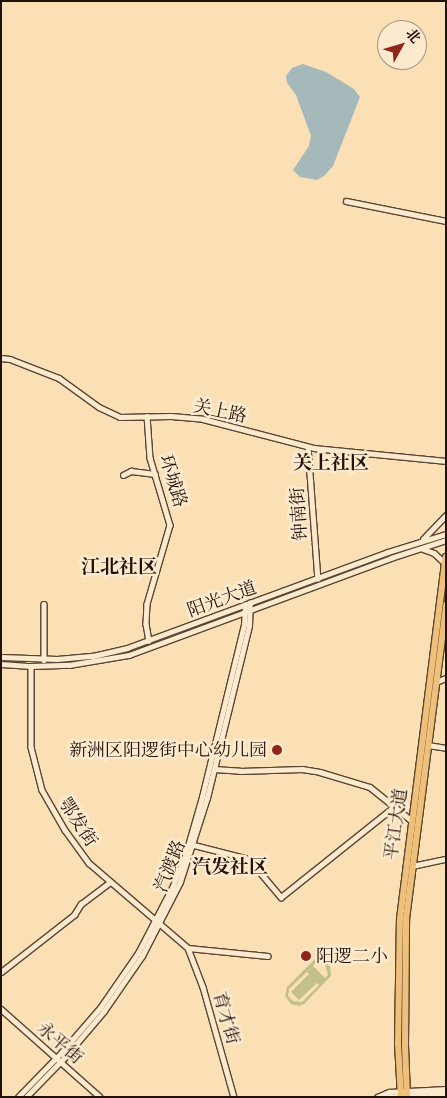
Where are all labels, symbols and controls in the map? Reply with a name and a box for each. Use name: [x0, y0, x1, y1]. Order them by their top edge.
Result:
north arrow: [377, 20, 427, 70]
text: 北: [401, 24, 425, 47]
street label: 关上路: [191, 395, 249, 427]
street label: 环城路: [155, 452, 191, 510]
district label: 关上社区: [293, 453, 369, 475]
street label: 钟南街: [286, 486, 312, 542]
district label: 江北社区: [81, 557, 157, 579]
street label: 阳光大道: [184, 577, 260, 621]
place label: 新洲区阳逻街中心幼儿园: [69, 739, 267, 761]
marker: 新洲区阳逻街中心幼儿园: [271, 744, 283, 756]
street label: 平江大道: [380, 787, 412, 861]
street label: 鄂发街: [54, 793, 102, 851]
street label: 汽渡路: [150, 837, 190, 895]
district label: 汽发社区: [192, 857, 268, 879]
place label: 阳逻二小: [316, 945, 388, 967]
marker: 阳逻二小: [300, 950, 312, 962]
street label: 育才街: [208, 989, 244, 1047]
street label: 永平街: [33, 1017, 87, 1069]

